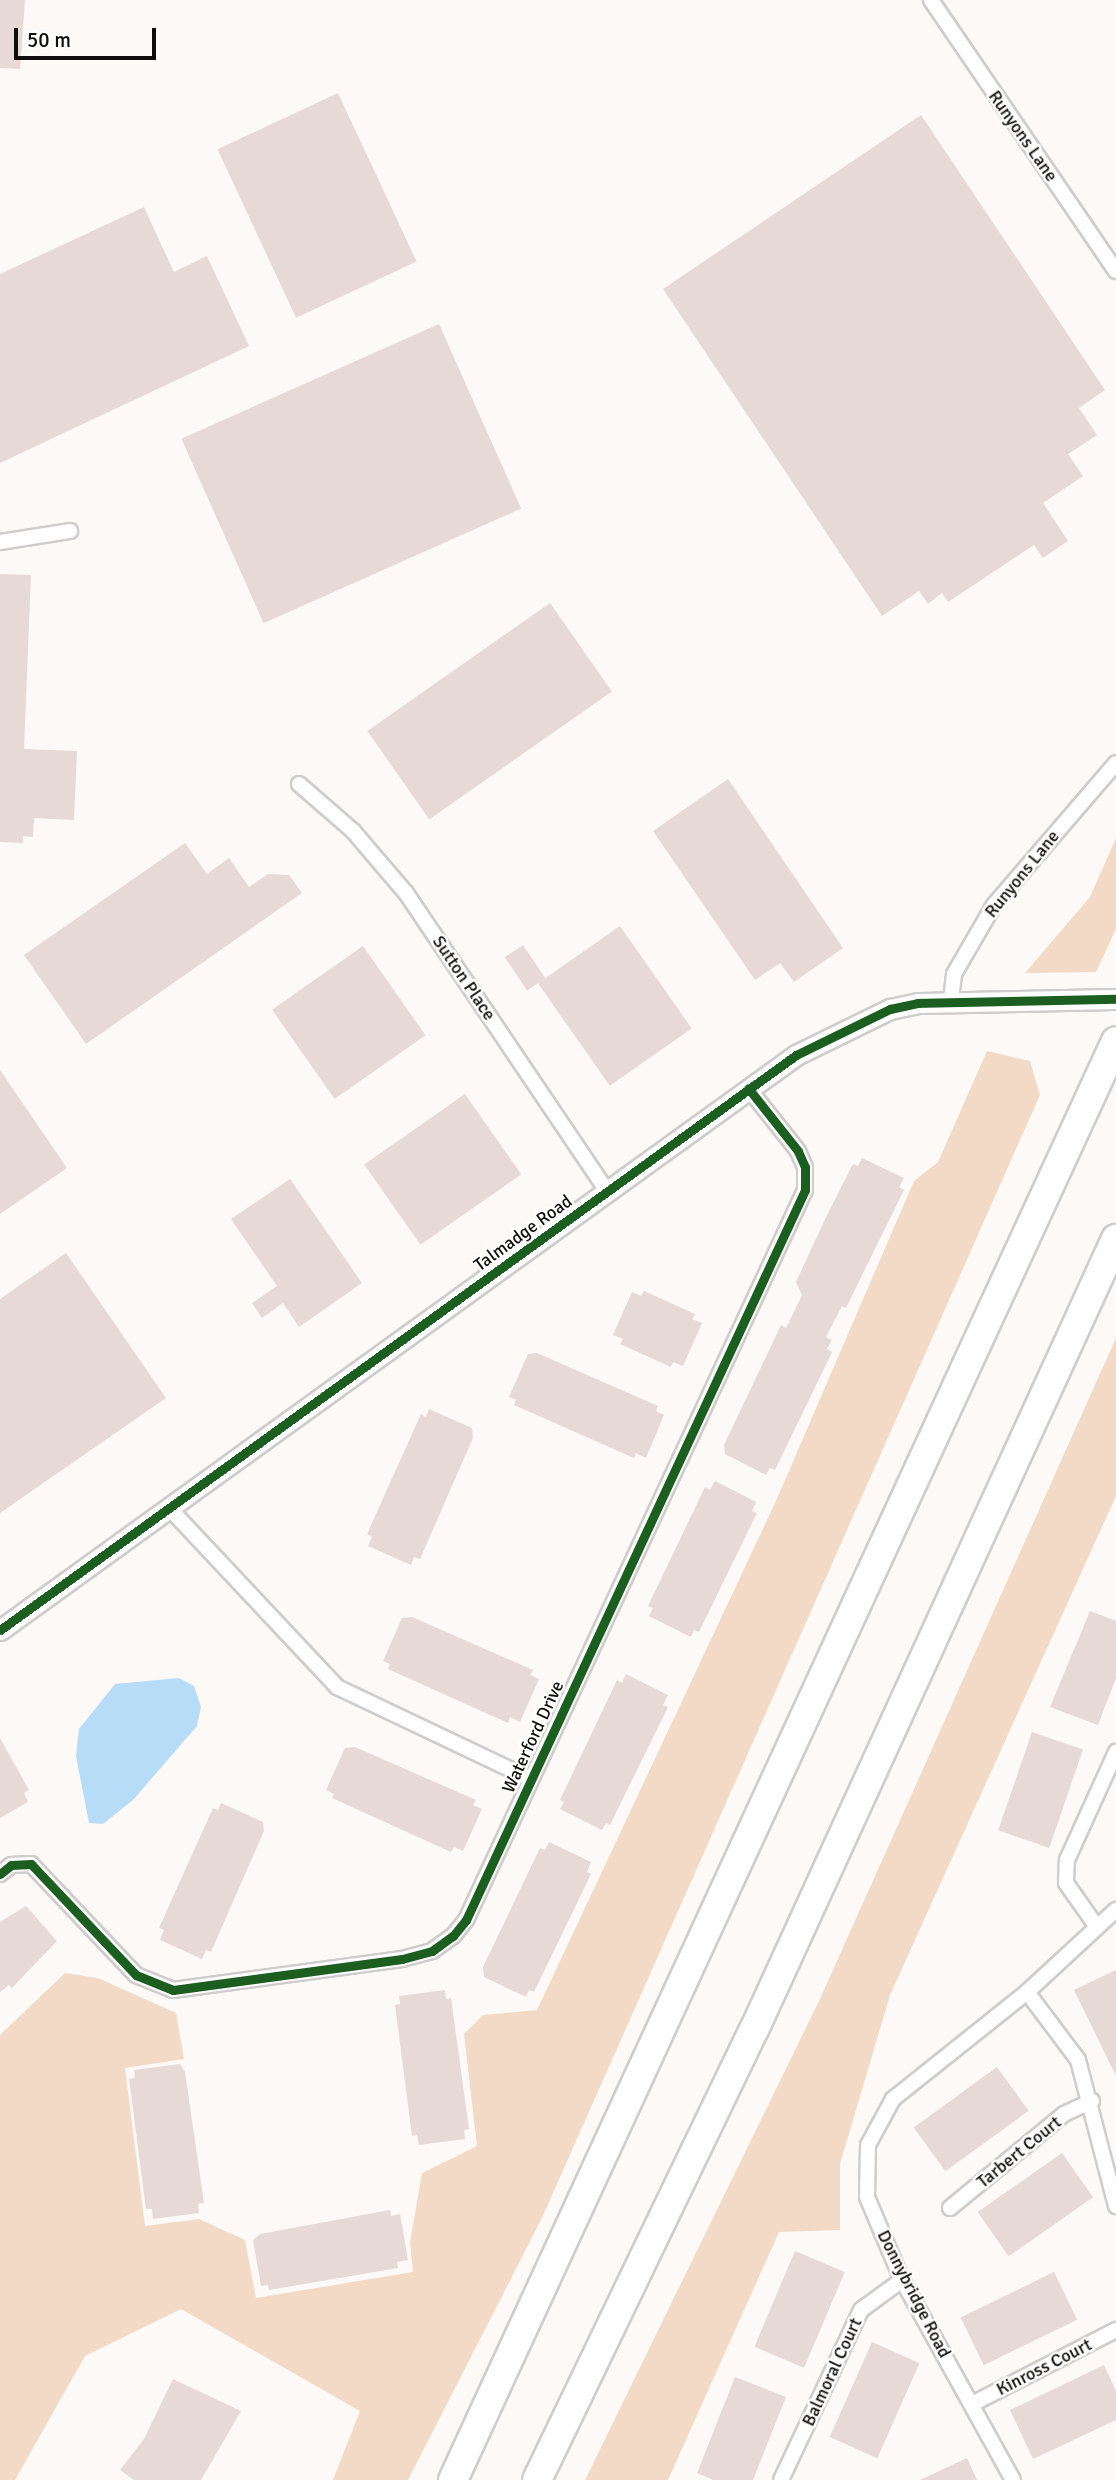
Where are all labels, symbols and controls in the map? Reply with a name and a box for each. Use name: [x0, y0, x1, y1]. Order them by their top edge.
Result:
scale bar: [18, 14, 159, 58]
text: 50 m: [27, 27, 71, 53]
street label: Runyons Lane: [984, 86, 1062, 186]
street label: Runyons Lane: [980, 826, 1064, 922]
street label: Sutton Place: [428, 932, 500, 1024]
street label: Talmadge Road: [470, 1190, 576, 1276]
street label: Waterford Drive: [498, 1677, 568, 1797]
street label: Tarbert Court: [972, 2111, 1066, 2193]
street label: Donnybridge Road: [872, 2226, 956, 2362]
street label: Balmoral Court: [797, 2314, 867, 2430]
street label: Kinross Court: [993, 2334, 1095, 2400]

